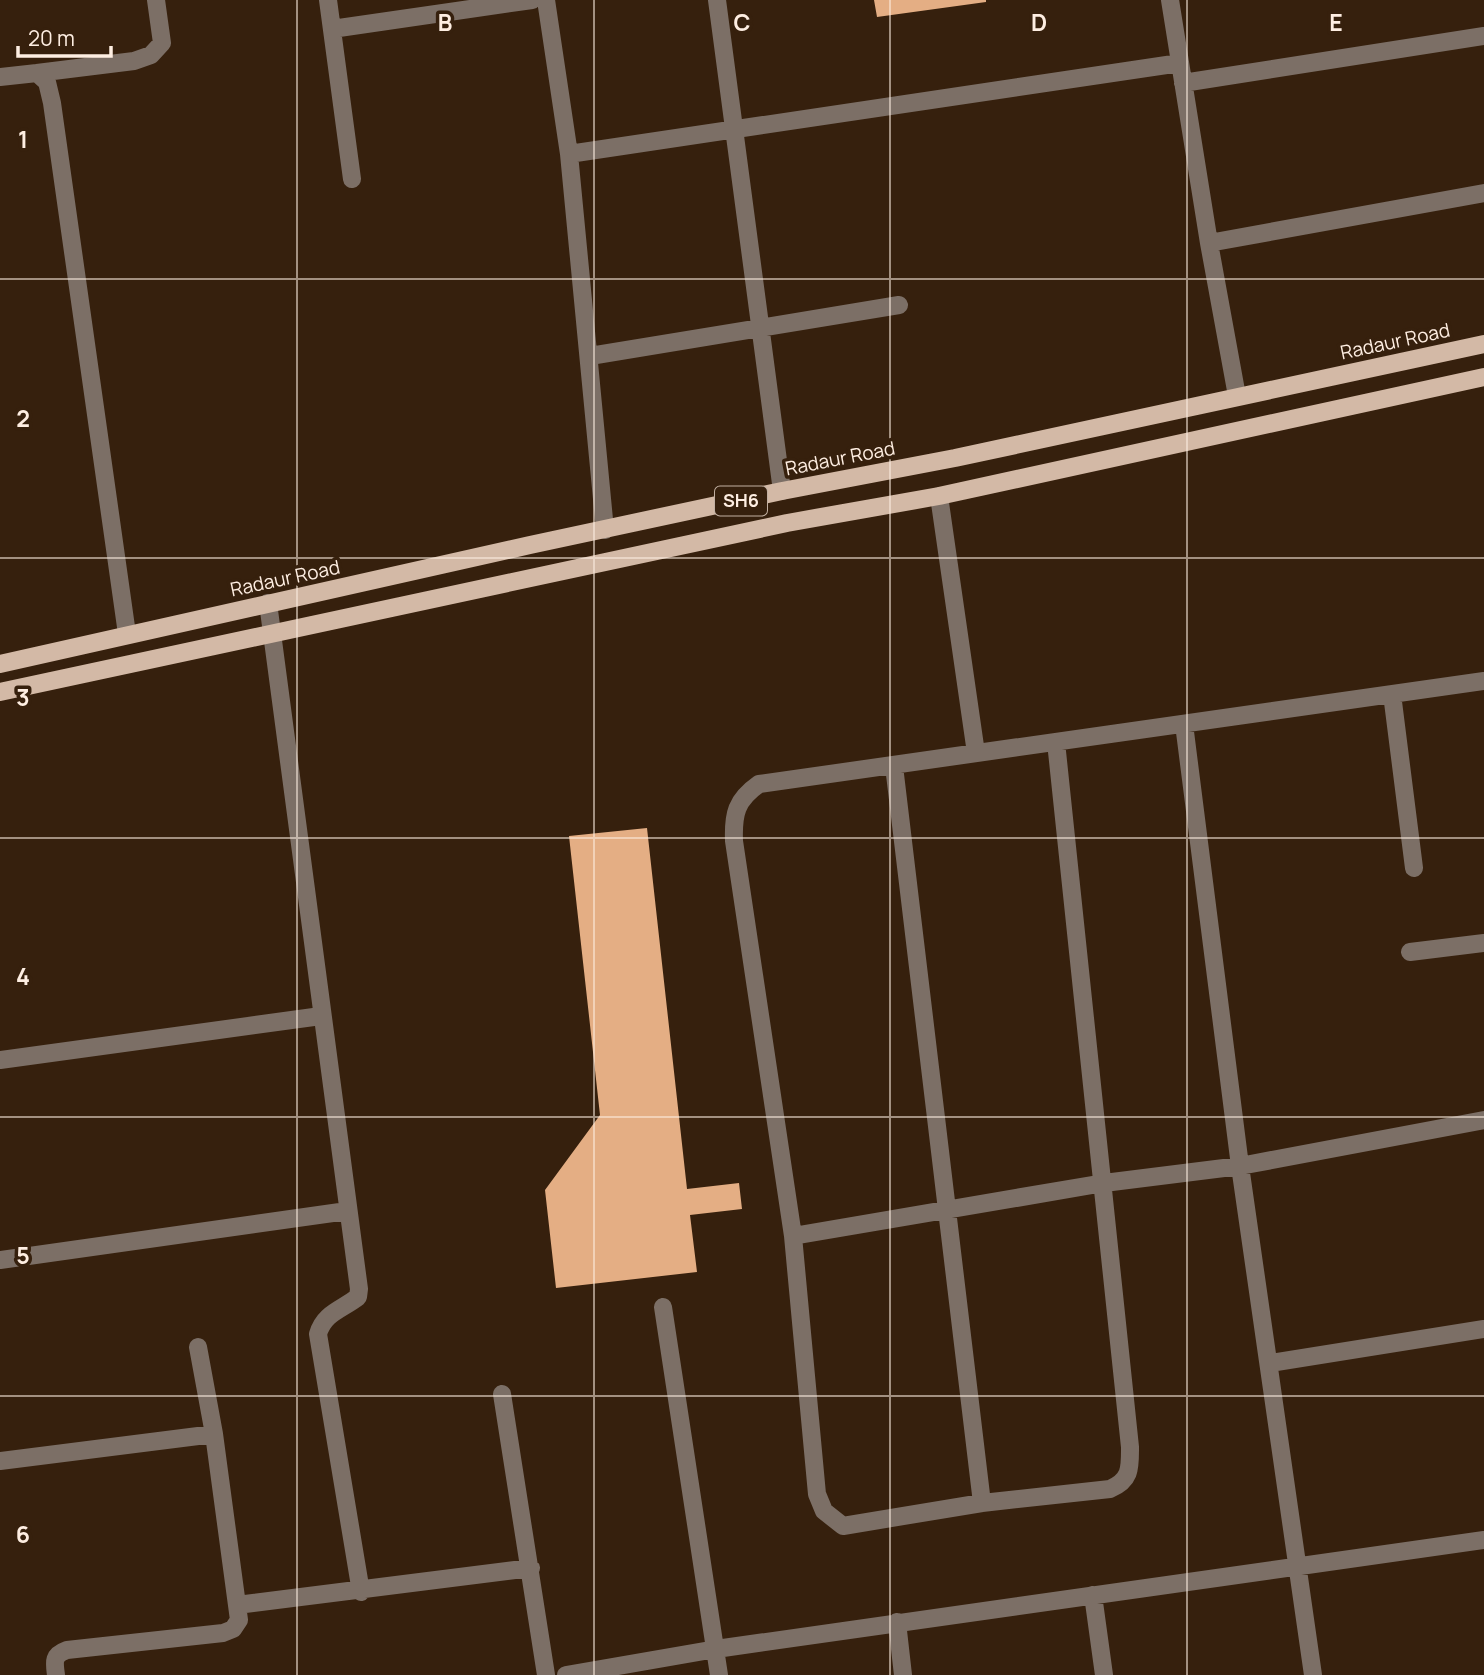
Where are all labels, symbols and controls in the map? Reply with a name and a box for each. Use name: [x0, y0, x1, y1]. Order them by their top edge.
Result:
text: B: [438, 6, 452, 38]
text: C: [734, 6, 751, 38]
text: D: [1031, 6, 1047, 38]
text: E: [1329, 6, 1343, 38]
scale bar: [18, 14, 110, 58]
text: 20 m: [28, 24, 75, 52]
text: 1: [18, 123, 28, 155]
street label: Radaur Road: [1338, 317, 1452, 365]
text: 2: [16, 402, 30, 434]
street label: Radaur Road: [783, 435, 897, 481]
road number: SH6: [715, 486, 767, 516]
street label: Radaur Road: [228, 554, 342, 602]
text: 3: [16, 681, 30, 713]
text: 4: [16, 960, 30, 992]
text: 5: [16, 1239, 30, 1271]
text: 6: [16, 1518, 30, 1550]

